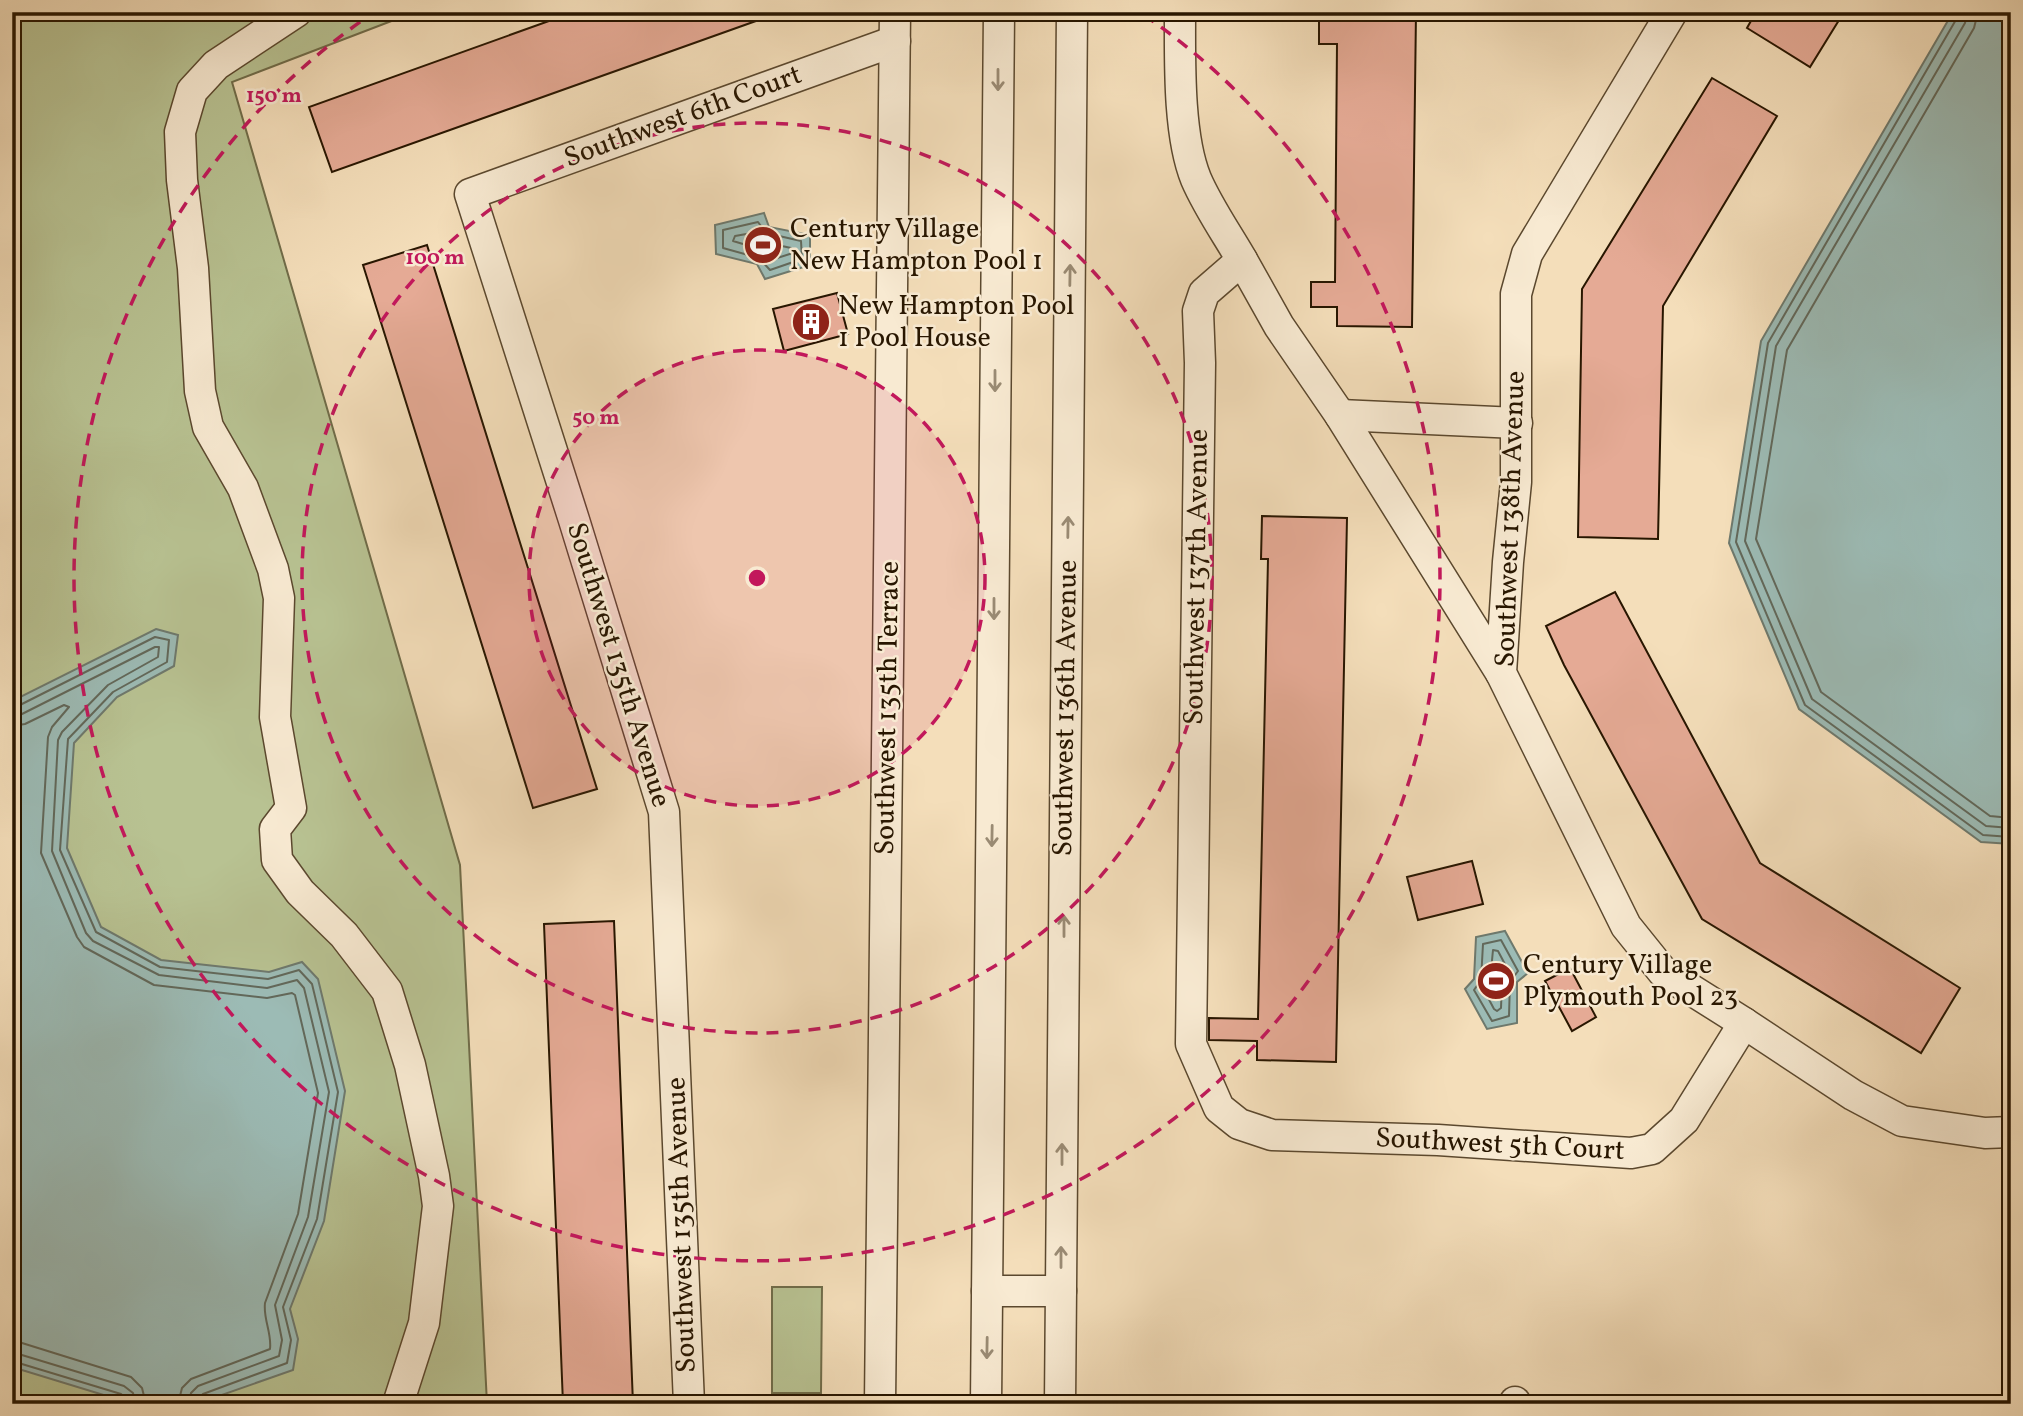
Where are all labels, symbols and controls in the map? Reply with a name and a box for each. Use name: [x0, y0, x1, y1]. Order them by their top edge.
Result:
street label: Southwest 6th Court: [559, 56, 807, 178]
one-way arrow: [991, 69, 1005, 92]
text: 150 m: [246, 82, 302, 111]
place label: Century Village New Hampton Pool 1: [790, 210, 1043, 281]
sports icon: Century Village New Hampton Pool 1: [742, 224, 784, 266]
text: 100 m: [405, 244, 465, 273]
one-way arrow: [1063, 264, 1077, 287]
place label: New Hampton Pool 1 Pool House: [838, 287, 1074, 358]
building icon: New Hampton Pool 1 Pool House: [790, 301, 832, 343]
one-way arrow: [989, 370, 1002, 393]
street label: Southwest 138th Avenue: [1486, 370, 1536, 668]
text: 50 m: [572, 404, 620, 433]
street label: Southwest 137th Avenue: [1175, 429, 1219, 725]
one-way arrow: [1061, 516, 1074, 539]
street label: Southwest 135th Avenue: [556, 518, 680, 812]
street label: Southwest 136th Avenue: [1044, 559, 1088, 857]
street label: Southwest 135th Terrace: [866, 560, 910, 856]
centre of rings: [745, 566, 769, 590]
one-way arrow: [987, 597, 1001, 620]
one-way arrow: [985, 825, 999, 848]
one-way arrow: [1057, 915, 1071, 938]
place label: Century Village Plymouth Pool 23: [1523, 946, 1738, 1017]
sports icon: Century Village Plymouth Pool 23: [1475, 960, 1517, 1002]
street label: Southwest 135th Avenue: [657, 1076, 707, 1374]
street label: Southwest 5th Court: [1374, 1119, 1626, 1171]
one-way arrow: [1055, 1143, 1069, 1166]
one-way arrow: [1054, 1245, 1068, 1268]
one-way arrow: [980, 1336, 994, 1359]

